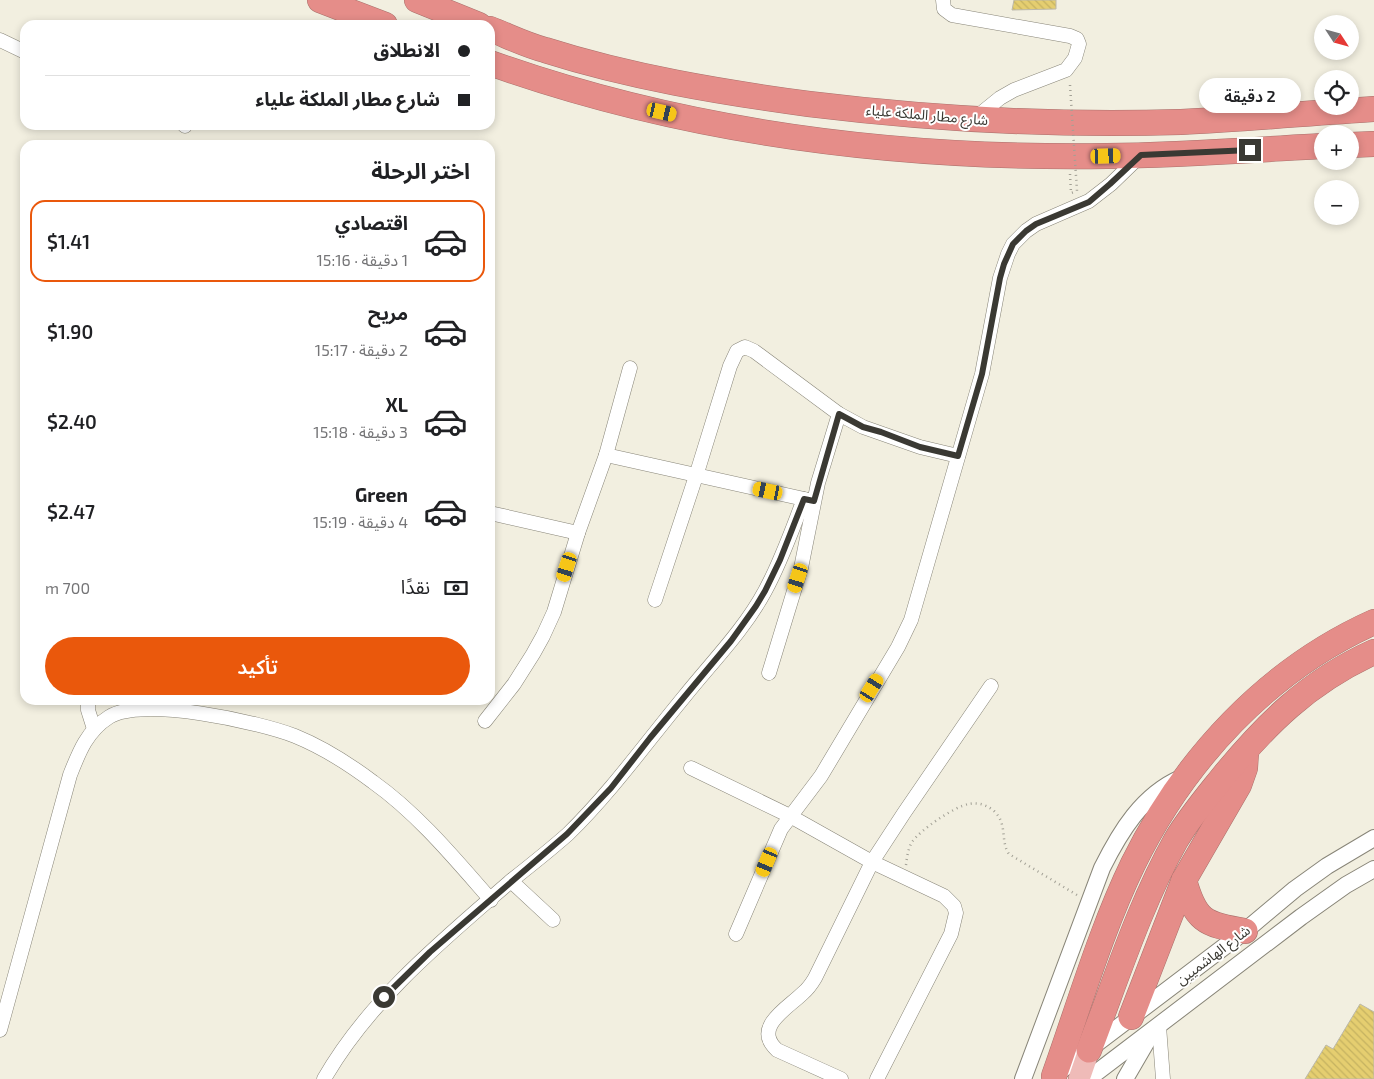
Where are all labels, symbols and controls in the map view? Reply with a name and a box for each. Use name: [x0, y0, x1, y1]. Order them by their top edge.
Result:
north arrow: [1314, 15, 1359, 60]
map controls: [1314, 15, 1359, 225]
text: الانطلاق: [374, 38, 440, 61]
button: locate: [1314, 70, 1359, 115]
callout: 2 دقيقة: [1199, 78, 1301, 112]
text: 2 دقيقة: [1224, 86, 1276, 105]
text: شارع مطار الملكة علياء: [255, 87, 440, 110]
car: [645, 101, 678, 123]
street label: شارع مطار الملكة علياء: [865, 101, 989, 131]
button: +: [1314, 125, 1359, 170]
route end: [1239, 139, 1261, 161]
car: [1090, 148, 1121, 164]
text: اختر الرحلة: [371, 157, 470, 183]
button: −: [1314, 180, 1359, 225]
text: اقتصادي: [335, 211, 408, 234]
icon: car: [423, 219, 468, 264]
text: $1.41: [47, 230, 90, 253]
text: 1 دقيقة · 15:16: [316, 250, 408, 269]
text: مريح: [368, 301, 408, 324]
icon: car: [423, 309, 468, 354]
text: $1.90: [47, 320, 93, 343]
text: 2 دقيقة · 15:17: [315, 340, 408, 359]
text: XL: [386, 393, 408, 416]
icon: car: [423, 399, 468, 444]
text: $2.40: [47, 410, 97, 433]
text: 3 دقيقة · 15:18: [313, 422, 408, 441]
car: [751, 481, 784, 501]
text: Green: [355, 483, 408, 506]
icon: car: [423, 489, 468, 534]
text: $2.47: [47, 500, 95, 523]
text: 4 دقيقة · 15:19: [313, 512, 408, 531]
car: [555, 550, 578, 584]
car: [786, 561, 809, 595]
icon: cash: [442, 574, 470, 602]
text: نقدًا: [401, 575, 430, 598]
text: 700 m: [45, 578, 90, 597]
button: تأكيد: [45, 637, 470, 695]
car: [857, 671, 886, 705]
car: [754, 845, 779, 879]
street label: شارع الهاشميين: [1172, 921, 1255, 990]
route start: [373, 986, 395, 1008]

